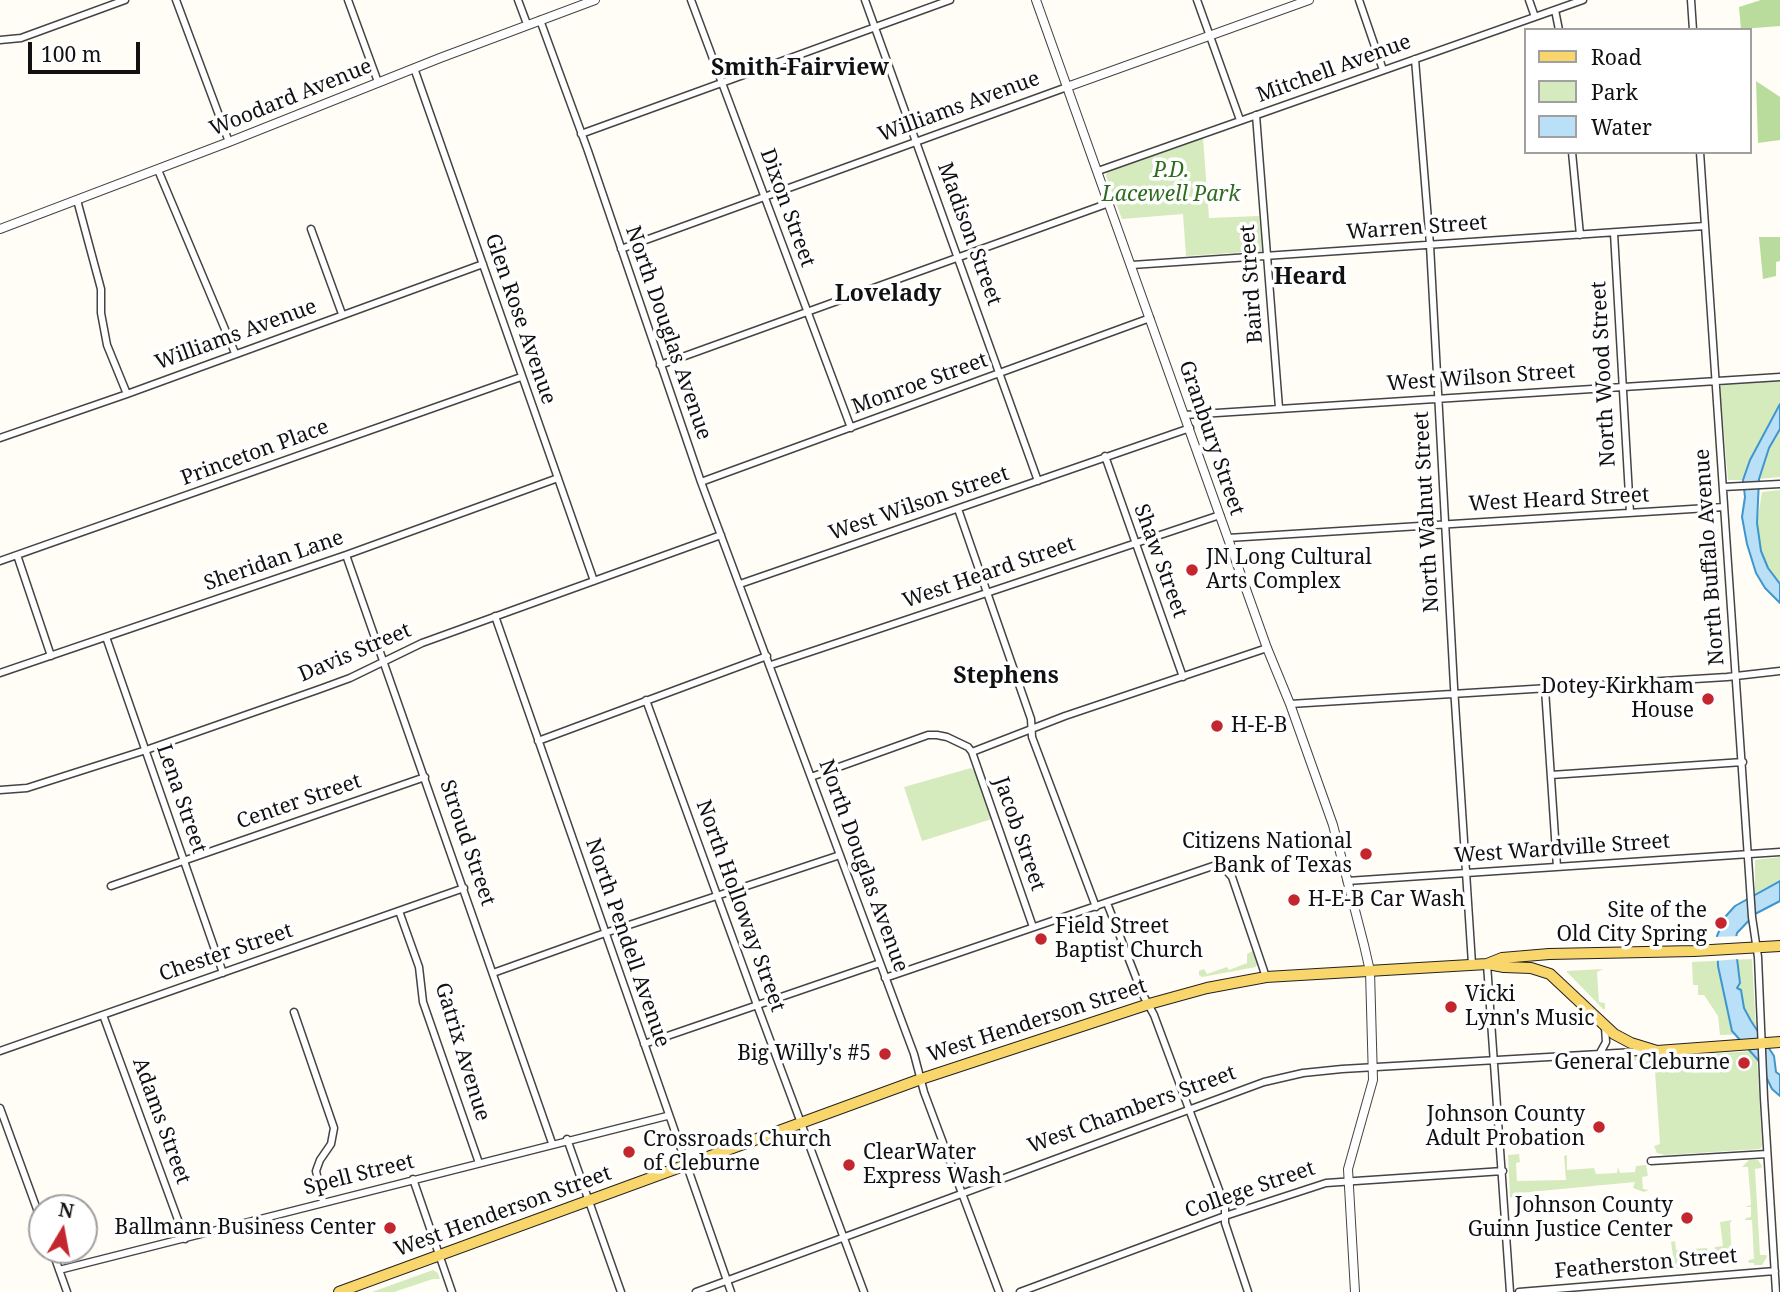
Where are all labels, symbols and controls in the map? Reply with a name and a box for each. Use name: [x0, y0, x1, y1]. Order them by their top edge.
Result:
scale bar: [32, 28, 144, 72]
legend: [1524, 28, 1752, 154]
street label: Mitchell Avenue: [1253, 29, 1415, 109]
text: 100 m: [41, 40, 102, 68]
text: Road: [1591, 43, 1642, 71]
street label: Woodard Avenue: [206, 54, 376, 142]
district label: Smith-Fairview: [711, 54, 889, 82]
street label: Williams Avenue: [875, 66, 1043, 148]
text: Park: [1591, 78, 1638, 106]
text: Water: [1591, 113, 1652, 141]
street label: Dixon Street: [754, 146, 820, 270]
park label: P.D. Lacewell Park: [1102, 158, 1240, 208]
street label: Madison Street: [931, 159, 1007, 309]
street label: Warren Street: [1346, 211, 1488, 245]
street label: North Douglas Avenue: [620, 223, 716, 443]
street label: Baird Street: [1235, 224, 1269, 344]
street label: Glen Rose Avenue: [479, 230, 561, 408]
district label: Heard: [1274, 263, 1346, 291]
district label: Lovelady: [835, 280, 941, 308]
street label: North Wood Street: [1587, 280, 1621, 468]
street label: Williams Avenue: [152, 294, 320, 376]
street label: Monroe Street: [849, 348, 991, 420]
street label: Granbury Street: [1173, 357, 1249, 519]
street label: West Wilson Street: [1386, 359, 1576, 397]
street label: North Walnut Street: [1409, 411, 1445, 613]
street label: Princeton Place: [178, 415, 332, 491]
street label: North Buffalo Avenue: [1690, 448, 1730, 666]
street label: West Wilson Street: [826, 461, 1012, 547]
street label: West Heard Street: [1468, 483, 1650, 517]
street label: Shaw Street: [1128, 501, 1192, 621]
street label: Sheridan Lane: [201, 525, 347, 597]
street label: West Heard Street: [899, 532, 1079, 614]
place label: JN Long Cultural Arts Complex: [1206, 545, 1372, 595]
marker: JN Long Cultural Arts Complex: [1184, 562, 1200, 578]
street label: Davis Street: [295, 618, 415, 688]
district label: Stephens: [953, 662, 1059, 690]
place label: Dotey-Kirkham House: [1541, 674, 1694, 724]
marker: Dotey-Kirkham House: [1700, 691, 1716, 707]
place label: H-E-B: [1231, 713, 1287, 739]
marker: H-E-B: [1209, 718, 1225, 734]
street label: Lena Street: [151, 741, 211, 857]
street label: North Douglas Avenue: [813, 756, 913, 976]
street label: Center Street: [233, 769, 365, 835]
street label: Jacob Street: [988, 774, 1050, 894]
street label: Stroud Street: [434, 777, 500, 909]
street label: North Holloway Street: [690, 797, 790, 1015]
place label: Citizens National Bank of Texas: [1182, 829, 1352, 879]
street label: West Wardville Street: [1453, 829, 1671, 869]
street label: North Pendell Avenue: [579, 835, 675, 1051]
marker: Citizens National Bank of Texas: [1358, 846, 1374, 862]
place label: H-E-B Car Wash: [1308, 887, 1465, 913]
marker: H-E-B Car Wash: [1286, 892, 1302, 908]
place label: Site of the Old City Spring: [1556, 898, 1707, 948]
place label: Field Street Baptist Church: [1055, 914, 1203, 964]
marker: Site of the Old City Spring: [1713, 915, 1729, 931]
street label: Chester Street: [156, 918, 296, 988]
marker: Field Street Baptist Church: [1033, 931, 1049, 947]
street label: West Henderson Street: [924, 974, 1150, 1068]
street label: Gatrix Avenue: [429, 980, 495, 1124]
place label: Vicki Lynn's Music: [1465, 982, 1595, 1032]
marker: Vicki Lynn's Music: [1443, 999, 1459, 1015]
place label: Big Willy's #5: [737, 1041, 871, 1067]
marker: Big Willy's #5: [877, 1046, 893, 1062]
place label: General Cleburne: [1554, 1050, 1730, 1076]
street label: Adams Street: [127, 1054, 195, 1188]
marker: General Cleburne: [1736, 1055, 1752, 1071]
street label: West Chambers Street: [1024, 1061, 1240, 1159]
place label: Johnson County Adult Probation: [1426, 1102, 1585, 1152]
marker: Johnson County Adult Probation: [1591, 1119, 1607, 1135]
place label: Crossroads Church of Cleburne: [643, 1127, 832, 1177]
place label: ClearWater Express Wash: [863, 1140, 1002, 1190]
marker: Crossroads Church of Cleburne: [621, 1144, 637, 1160]
street label: Spell Street: [301, 1149, 417, 1201]
street label: College Street: [1182, 1156, 1318, 1224]
marker: ClearWater Express Wash: [841, 1157, 857, 1173]
street label: West Henderson Street: [391, 1161, 615, 1263]
place label: Johnson County Guinn Justice Center: [1468, 1193, 1673, 1243]
north arrow: [28, 1194, 98, 1264]
text: N: [57, 1196, 76, 1224]
marker: Johnson County Guinn Justice Center: [1679, 1210, 1695, 1226]
place label: Ballmann Business Center: [115, 1215, 376, 1241]
marker: Ballmann Business Center: [382, 1220, 398, 1236]
street label: Featherston Street: [1554, 1243, 1738, 1285]

